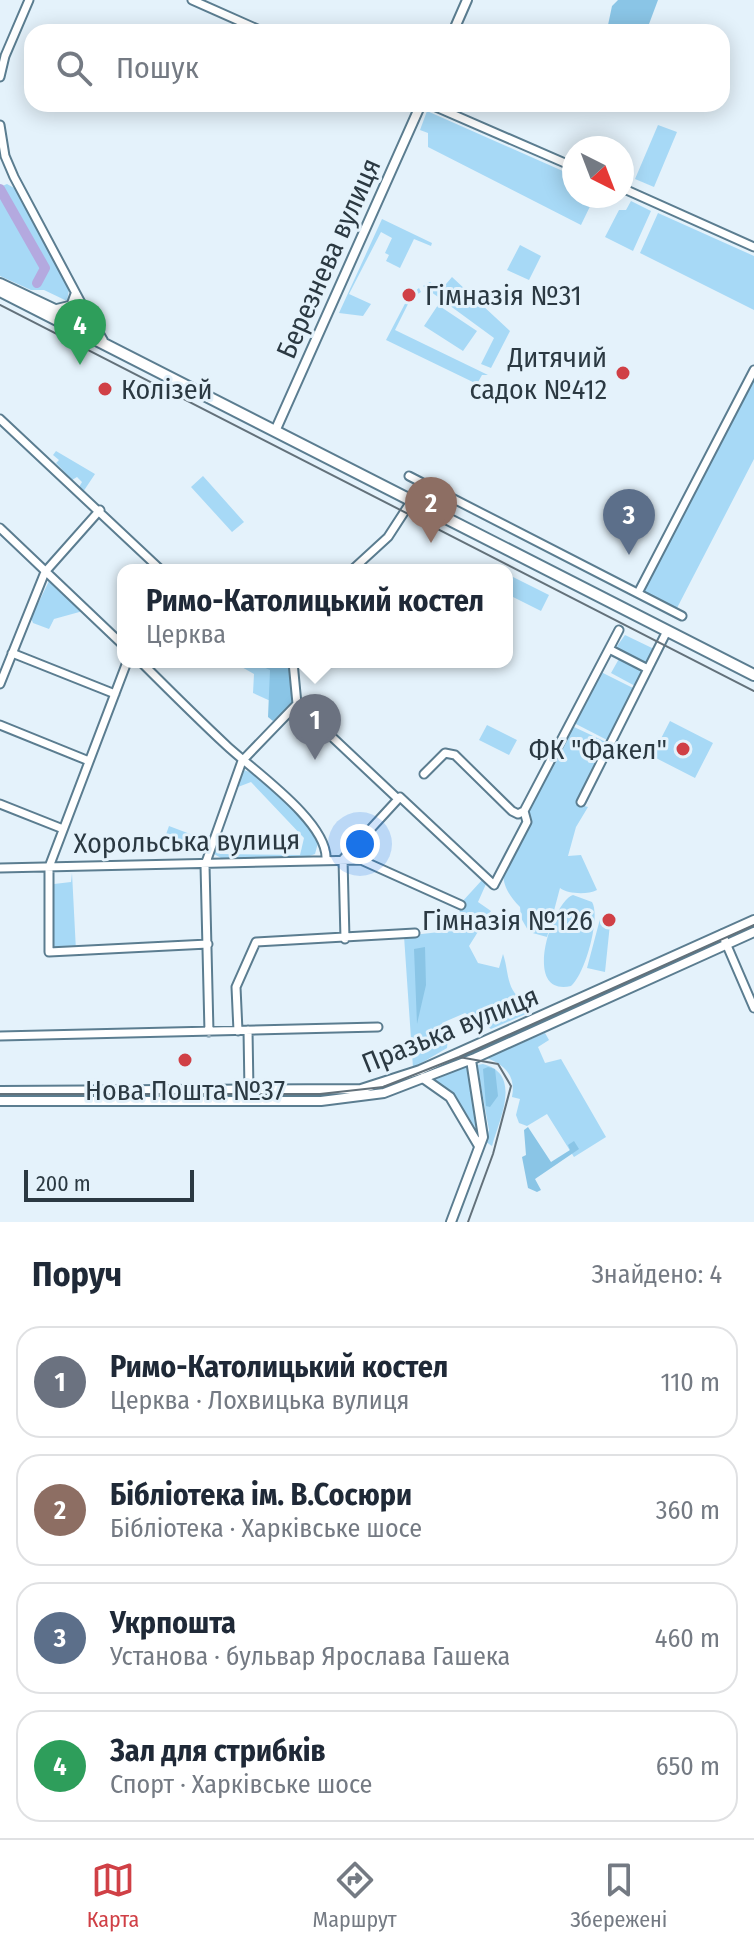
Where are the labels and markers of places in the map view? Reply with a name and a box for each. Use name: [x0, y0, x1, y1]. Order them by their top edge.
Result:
place label: Гімназія №31: [425, 279, 582, 312]
marker: Гімназія №31: [400, 286, 418, 304]
pin: 4: [54, 299, 106, 365]
place label: Дитячий садок №412: [470, 341, 607, 406]
marker: Дитячий садок №412: [614, 364, 632, 382]
place label: Колізей: [121, 373, 213, 406]
marker: Колізей: [96, 380, 114, 398]
pin: 2: [405, 477, 457, 543]
pin: 3: [603, 489, 655, 555]
pin: 1: [289, 694, 341, 760]
place label: ФК "Факел": [529, 733, 667, 766]
marker: ФК "Факел": [674, 740, 692, 758]
place label: Гімназія №126: [422, 904, 593, 937]
marker: Гімназія №126: [600, 911, 618, 929]
marker: Нова Пошта №37: [176, 1051, 194, 1069]
place label: Нова Пошта №37: [85, 1074, 285, 1107]

